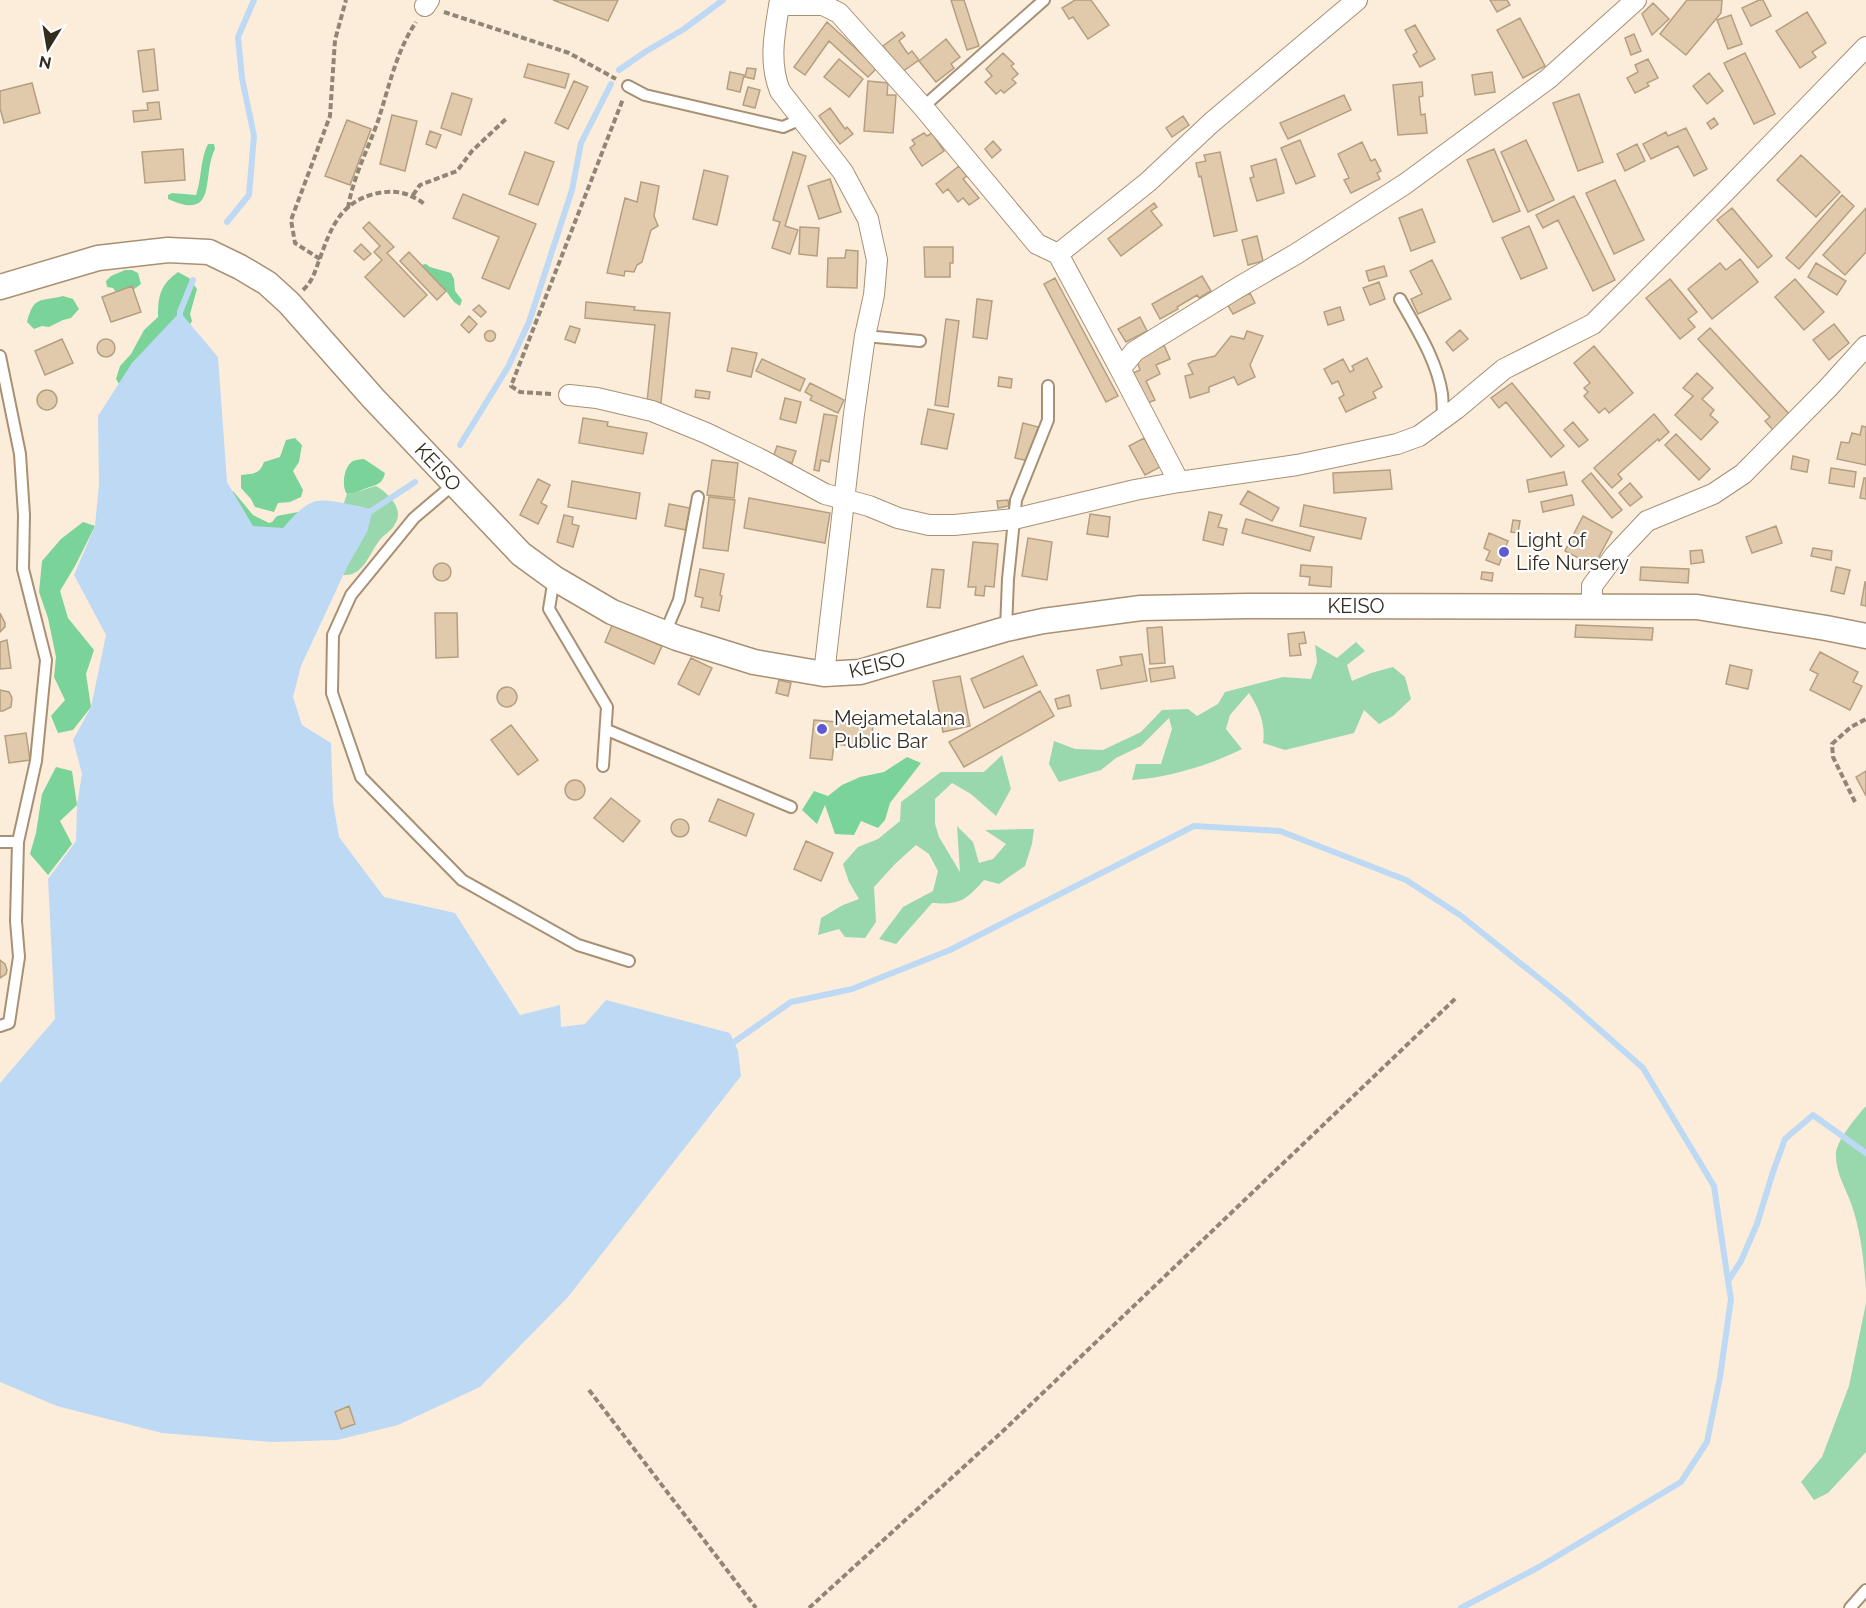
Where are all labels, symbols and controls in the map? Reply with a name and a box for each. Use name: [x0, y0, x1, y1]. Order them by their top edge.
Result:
north arrow: [18, 18, 78, 78]
text: N: [37, 52, 53, 73]
street label: KEISO: [410, 438, 466, 496]
place label: Light of Life Nursery: [1516, 528, 1629, 575]
marker: Light of Life Nursery: [1497, 545, 1511, 559]
street label: KEISO: [1327, 594, 1385, 618]
street label: KEISO: [846, 647, 908, 683]
place label: Mejametalana Public Bar: [834, 706, 965, 753]
marker: Mejametalana Public Bar: [815, 722, 829, 736]

